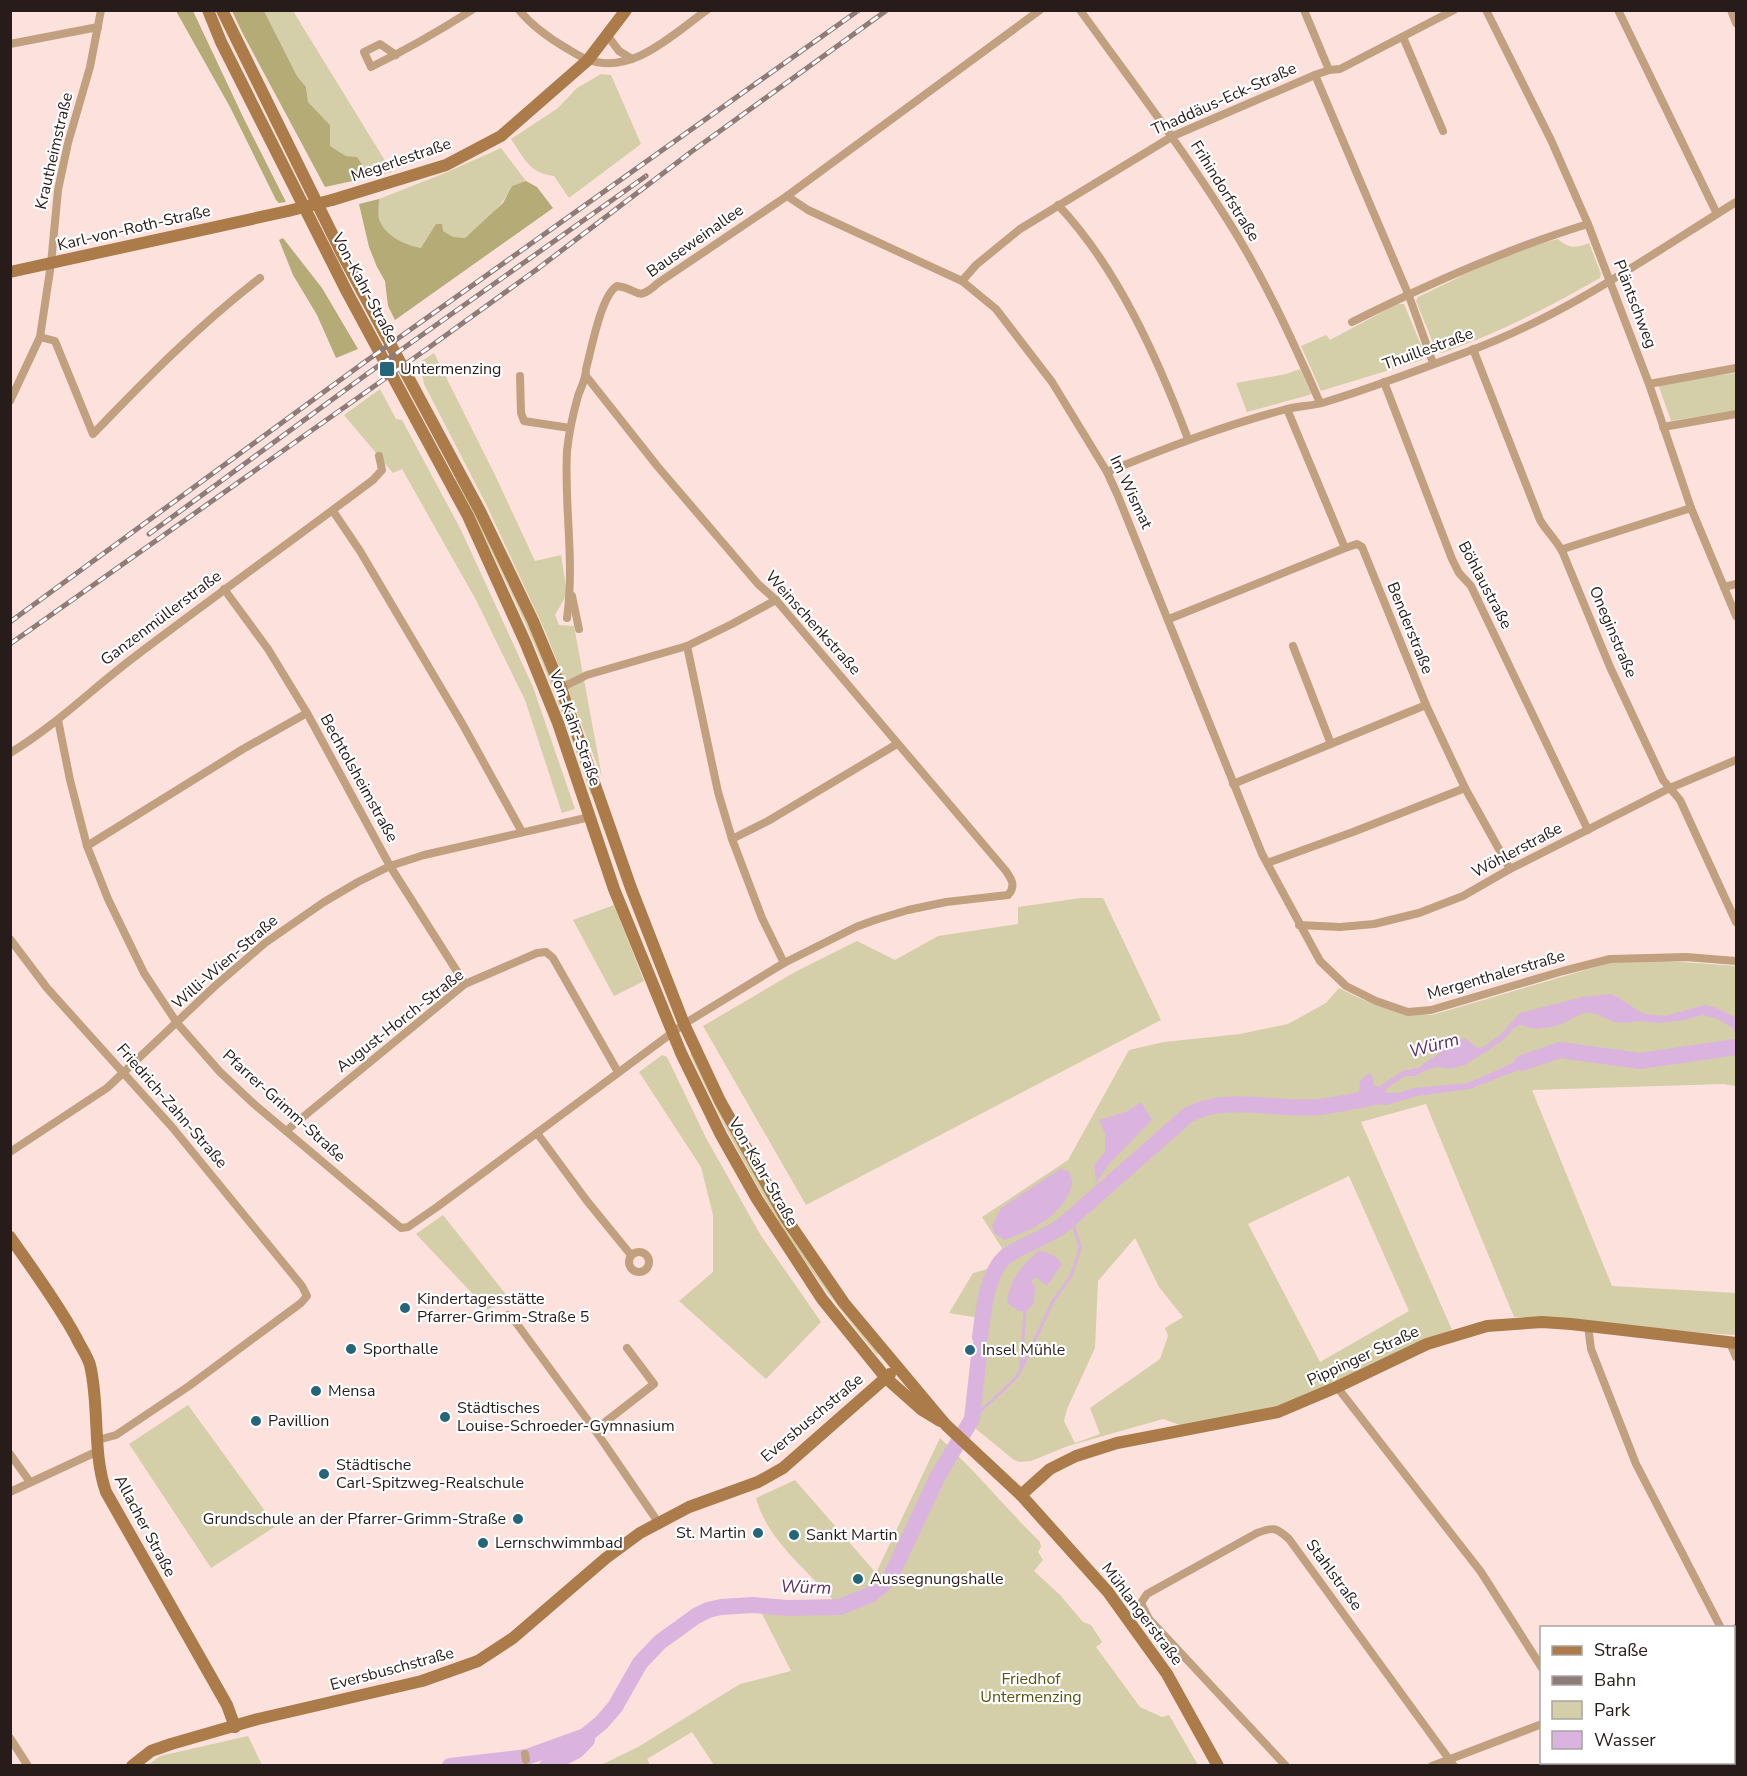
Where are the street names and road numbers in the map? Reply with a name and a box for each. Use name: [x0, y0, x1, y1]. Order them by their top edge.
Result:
street label: Thaddäus-Eck-Straße: [1148, 57, 1300, 141]
street label: Krautheimstraße: [30, 90, 78, 212]
street label: Megerlestraße: [348, 133, 454, 187]
street label: Frihindorfstraße: [1185, 136, 1265, 246]
street label: Bauseweinallee: [642, 199, 748, 283]
street label: Karl-von-Roth-Straße: [55, 200, 213, 256]
street label: Von-Kahr-Straße: [326, 228, 403, 347]
street label: Pläntschweg: [1608, 256, 1662, 352]
street label: Thuillestraße: [1380, 322, 1476, 376]
street label: Im Wismat: [1104, 452, 1158, 533]
street label: Böhlaustraße: [1453, 537, 1517, 633]
street label: Ganzenmüllerstraße: [96, 565, 226, 671]
street label: Weinschenkstraße: [760, 566, 866, 680]
street label: Benderstraße: [1382, 579, 1438, 677]
street label: Oneginstraße: [1584, 583, 1642, 681]
street label: Von-Kahr-Straße: [543, 666, 606, 789]
street label: Bechtolsheimstraße: [315, 710, 403, 846]
street label: Wöhlerstraße: [1468, 817, 1566, 883]
street label: Willi-Wien-Straße: [167, 910, 283, 1014]
street label: Mergenthalerstraße: [1424, 945, 1568, 1005]
street label: August-Horch-Straße: [332, 964, 468, 1078]
street label: Friedrich-Zahn-Straße: [112, 1039, 232, 1173]
street label: Pfarrer-Grimm-Straße: [218, 1045, 350, 1167]
street label: Von-Kahr-Straße: [722, 1113, 803, 1230]
street label: Pippinger Straße: [1304, 1320, 1422, 1392]
street label: Eversbuschstraße: [756, 1369, 868, 1467]
street label: Allacher Straße: [109, 1471, 181, 1581]
street label: Stahlstraße: [1301, 1535, 1367, 1615]
street label: Mühlangerstraße: [1096, 1558, 1188, 1670]
street label: Eversbuschstraße: [328, 1642, 456, 1696]

